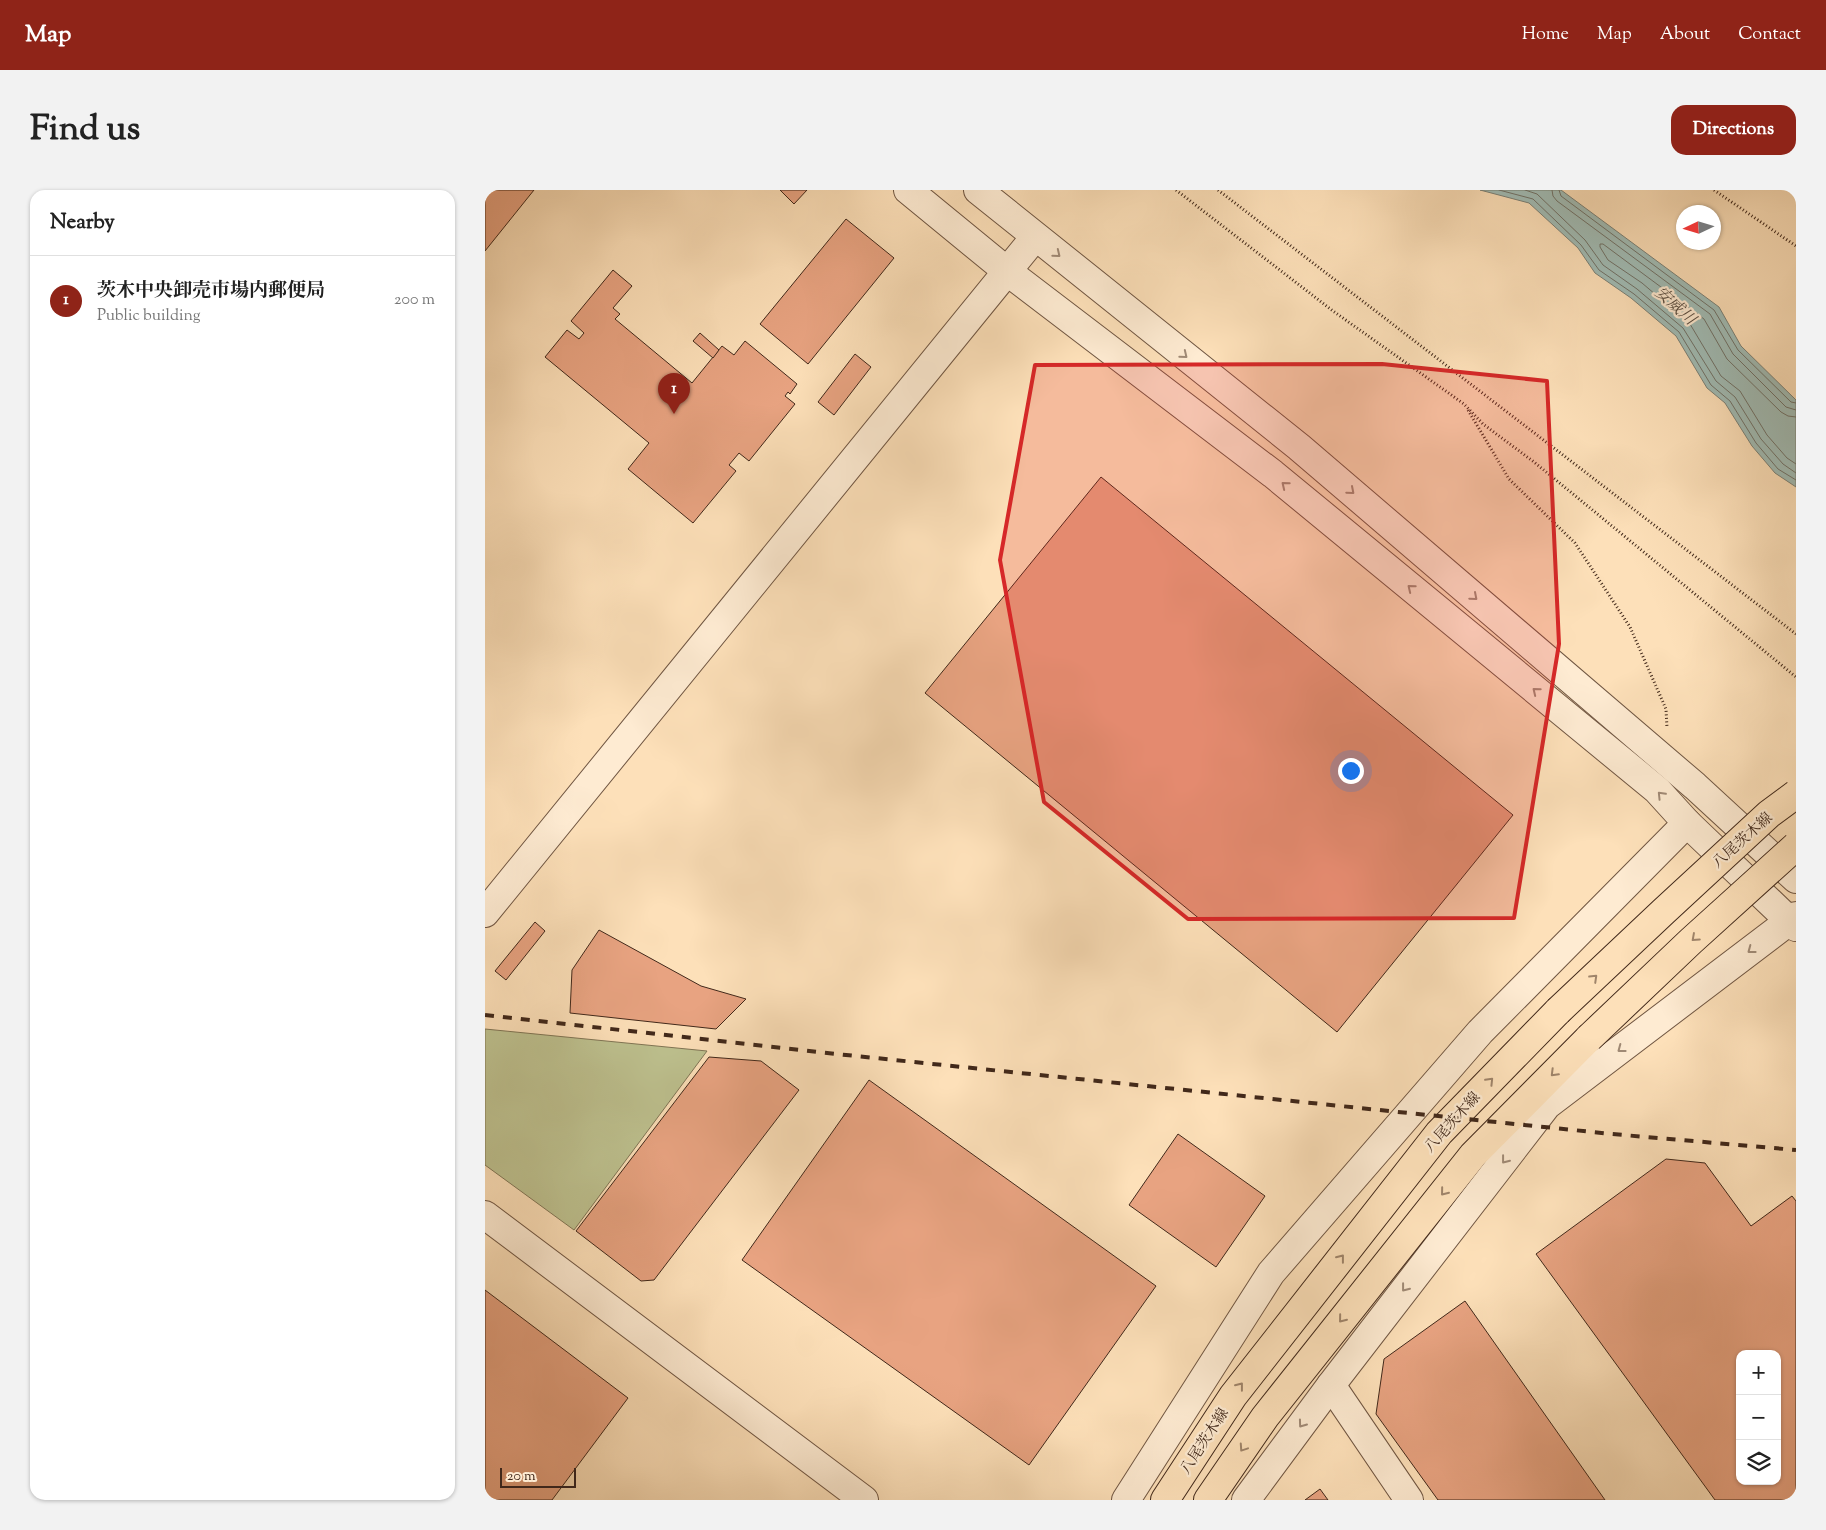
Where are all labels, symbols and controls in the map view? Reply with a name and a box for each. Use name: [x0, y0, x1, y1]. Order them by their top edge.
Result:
text: Map: [25, 18, 71, 52]
text: Home: [1522, 22, 1569, 48]
text: Map: [1597, 22, 1632, 48]
text: About: [1660, 22, 1710, 48]
text: Contact: [1738, 22, 1801, 48]
text: Find us: [30, 105, 140, 156]
button: Directions: [1671, 105, 1796, 155]
north arrow: [1676, 205, 1721, 250]
text: Nearby: [50, 208, 115, 238]
one-way arrow: [1051, 248, 1061, 257]
text: 茨木中央卸売市場内郵便局: [97, 278, 325, 305]
water label: 安威川: [1649, 282, 1701, 333]
text: 1: [63, 289, 69, 312]
text: 200 m: [394, 289, 435, 312]
text: Public building: [97, 305, 201, 328]
one-way arrow: [1178, 350, 1187, 358]
pin: 1: [658, 373, 690, 414]
one-way arrow: [1282, 481, 1291, 490]
one-way arrow: [1345, 485, 1354, 494]
one-way arrow: [1408, 585, 1417, 594]
one-way arrow: [1468, 591, 1477, 599]
one-way arrow: [1533, 689, 1542, 697]
your location: [1338, 758, 1364, 784]
one-way arrow: [1658, 792, 1667, 801]
street label: 八尾茨木線: [1708, 808, 1778, 874]
one-way arrow: [1691, 932, 1700, 941]
one-way arrow: [1747, 944, 1757, 953]
one-way arrow: [1588, 975, 1597, 984]
one-way arrow: [1618, 1043, 1627, 1051]
one-way arrow: [1551, 1067, 1560, 1076]
one-way arrow: [1484, 1078, 1493, 1087]
street label: 八尾茨木線: [1420, 1088, 1486, 1158]
one-way arrow: [1502, 1154, 1510, 1163]
one-way arrow: [1441, 1186, 1449, 1195]
one-way arrow: [1335, 1255, 1344, 1264]
one-way arrow: [1403, 1282, 1411, 1291]
one-way arrow: [1340, 1313, 1348, 1322]
map controls: [1736, 1350, 1781, 1485]
button: +: [1736, 1350, 1781, 1395]
one-way arrow: [1235, 1383, 1243, 1392]
button: −: [1736, 1395, 1781, 1440]
street label: 八尾茨木線: [1176, 1405, 1234, 1479]
one-way arrow: [1299, 1418, 1308, 1428]
button: layers: [1736, 1440, 1781, 1485]
one-way arrow: [1240, 1442, 1250, 1451]
scale bar: [500, 1465, 576, 1488]
text: 20 m: [507, 1467, 536, 1487]

